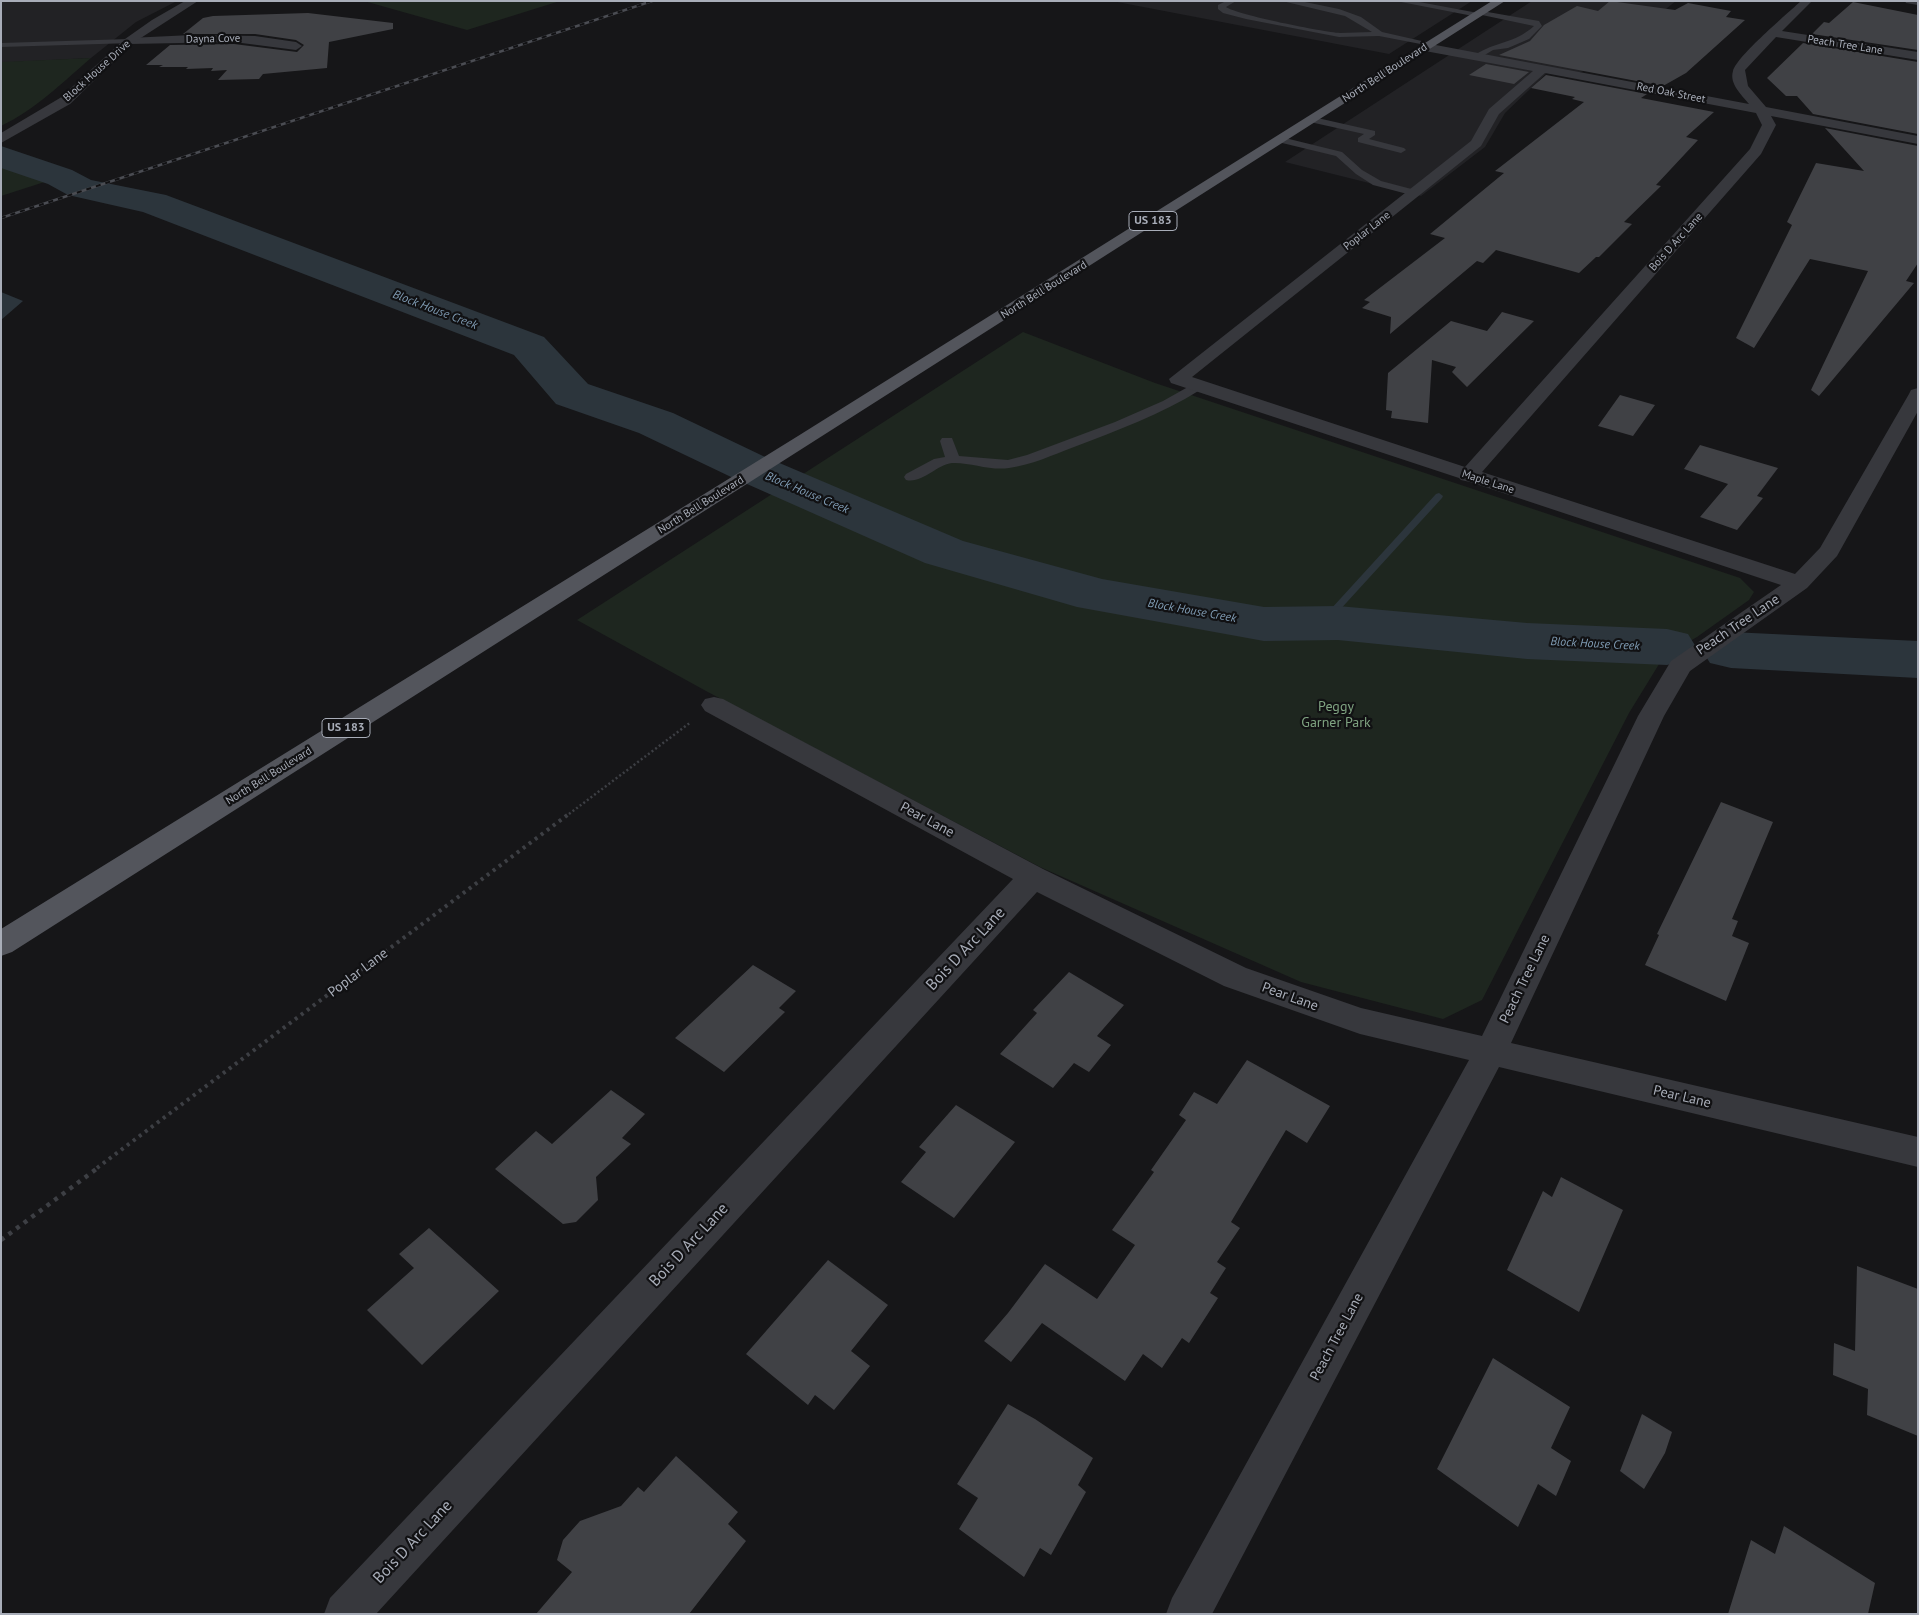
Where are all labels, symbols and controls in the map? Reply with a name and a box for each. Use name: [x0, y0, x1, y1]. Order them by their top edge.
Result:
street label: Dayna Cove: [186, 32, 240, 46]
street label: Peach Tree Lane: [1806, 33, 1884, 57]
street label: Block House Drive: [61, 37, 133, 105]
street label: North Bell Boulevard: [1340, 41, 1430, 105]
street label: Red Oak Street: [1636, 80, 1706, 106]
street label: Poplar Lane: [1341, 209, 1393, 253]
street label: Bois D Arc Lane: [1646, 210, 1706, 274]
road number: US 183: [1129, 212, 1177, 230]
street label: North Bell Boulevard: [999, 258, 1089, 322]
water label: Block House Creek: [391, 287, 479, 333]
street label: Maple Lane: [1460, 467, 1516, 497]
water label: Block House Creek: [763, 469, 851, 517]
street label: North Bell Boulevard: [656, 473, 746, 537]
street label: Peach Tree Lane: [1693, 591, 1783, 659]
water label: Block House Creek: [1147, 596, 1237, 626]
water label: Block House Creek: [1550, 634, 1640, 654]
park label: Peggy Garner Park: [1301, 699, 1371, 732]
road number: US 183: [322, 718, 370, 738]
street label: North Bell Boulevard: [224, 744, 314, 808]
street label: Pear Lane: [897, 799, 957, 841]
street label: Bois D Arc Lane: [922, 903, 1010, 995]
street label: Peach Tree Lane: [1496, 932, 1554, 1026]
street label: Poplar Lane: [325, 945, 391, 1001]
street label: Pear Lane: [1260, 979, 1320, 1015]
street label: Pear Lane: [1652, 1082, 1712, 1112]
street label: Bois D Arc Lane: [645, 1199, 733, 1291]
street label: Peach Tree Lane: [1307, 1290, 1367, 1384]
street label: Bois D Arc Lane: [369, 1496, 457, 1588]

